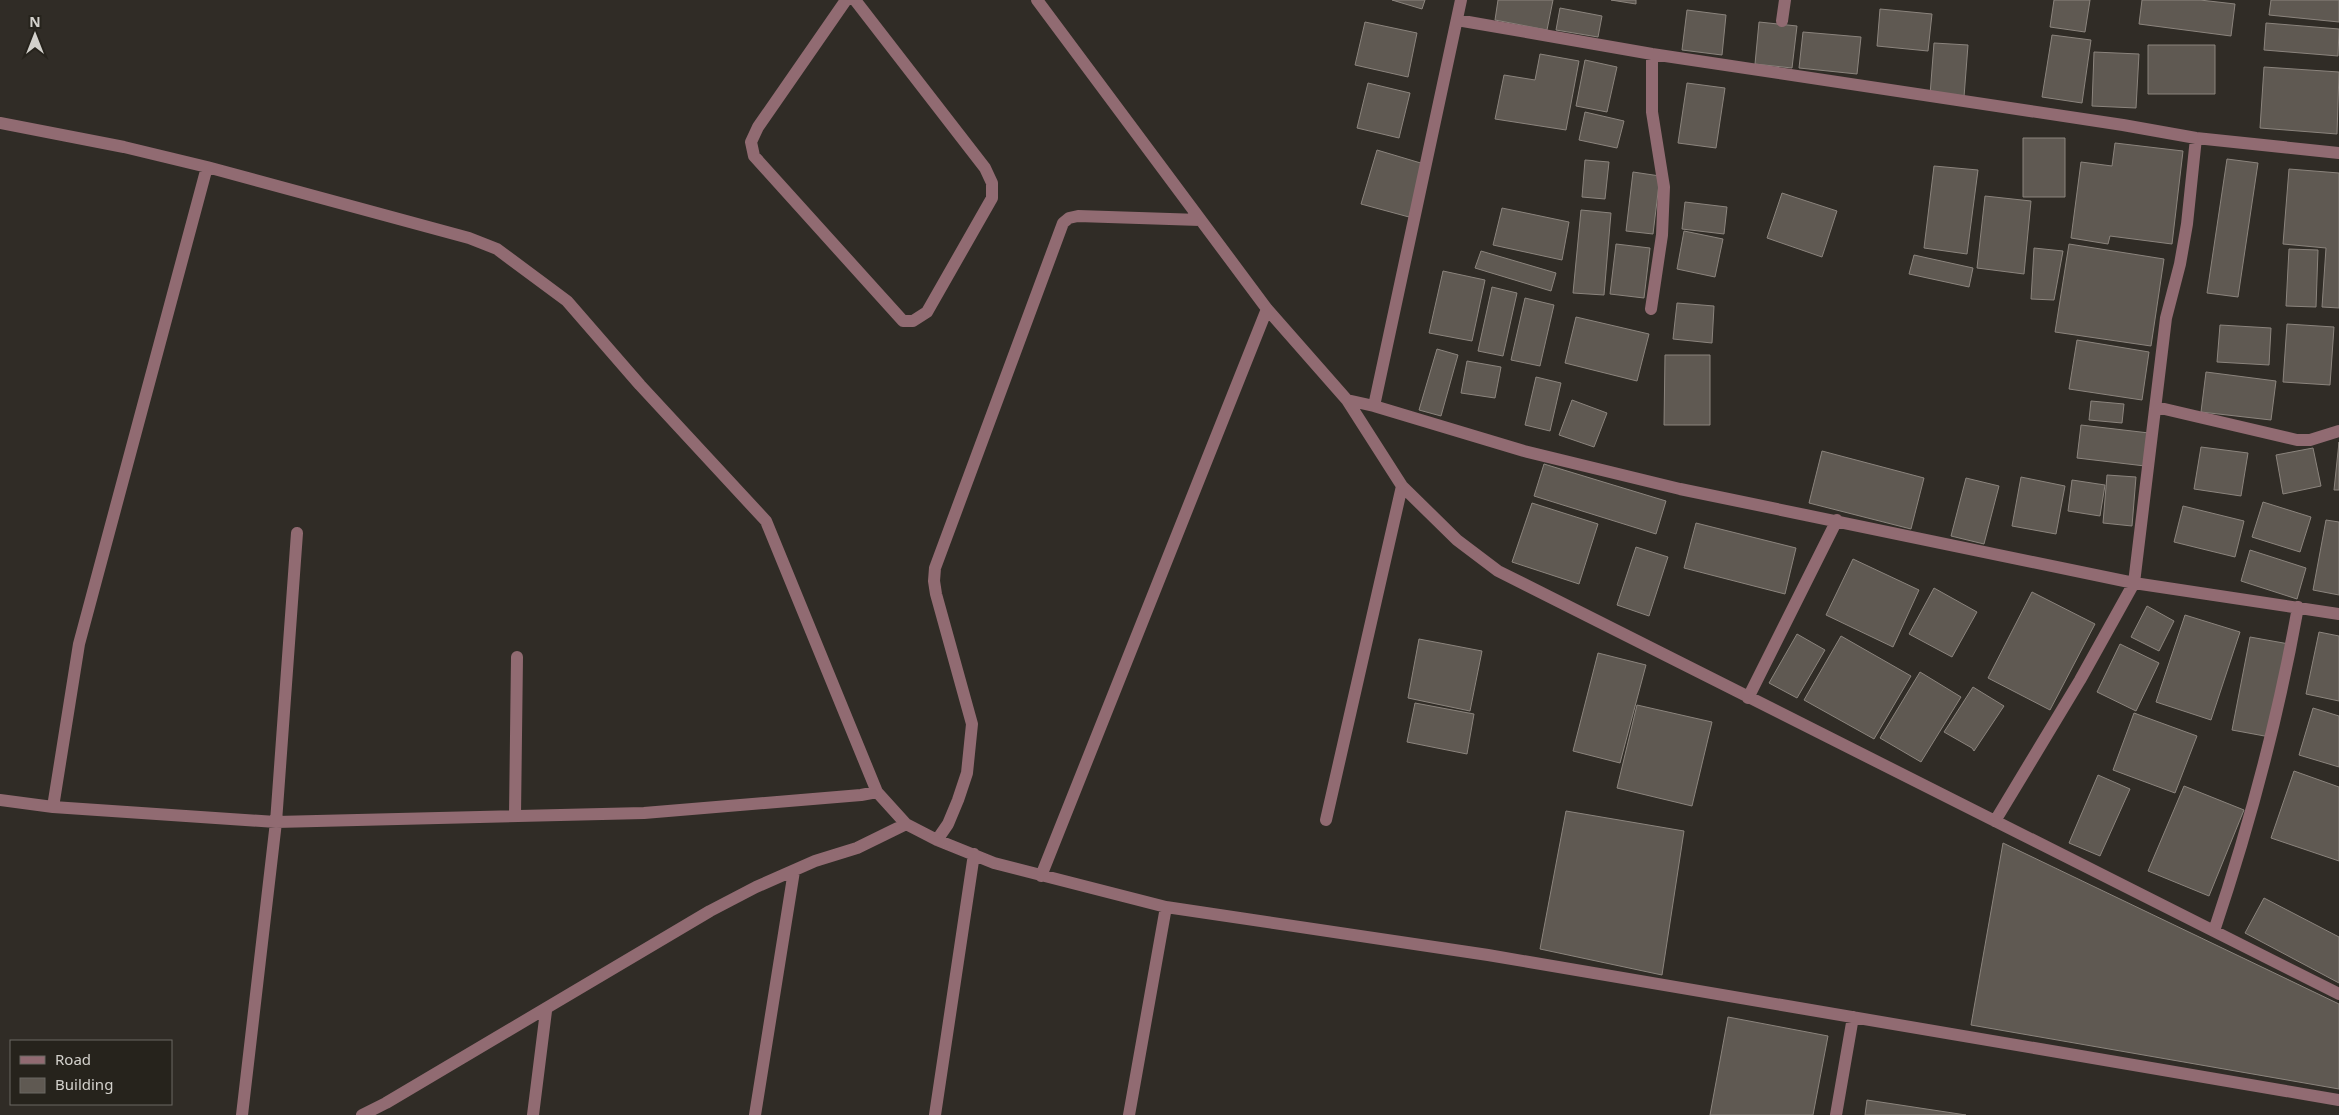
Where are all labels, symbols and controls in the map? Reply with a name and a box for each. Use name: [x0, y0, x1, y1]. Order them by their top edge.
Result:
north arrow: [10, 10, 60, 60]
text: N: [29, 12, 41, 31]
legend: [10, 1040, 172, 1105]
text: Road: [55, 1049, 91, 1069]
text: Building: [55, 1074, 113, 1094]

